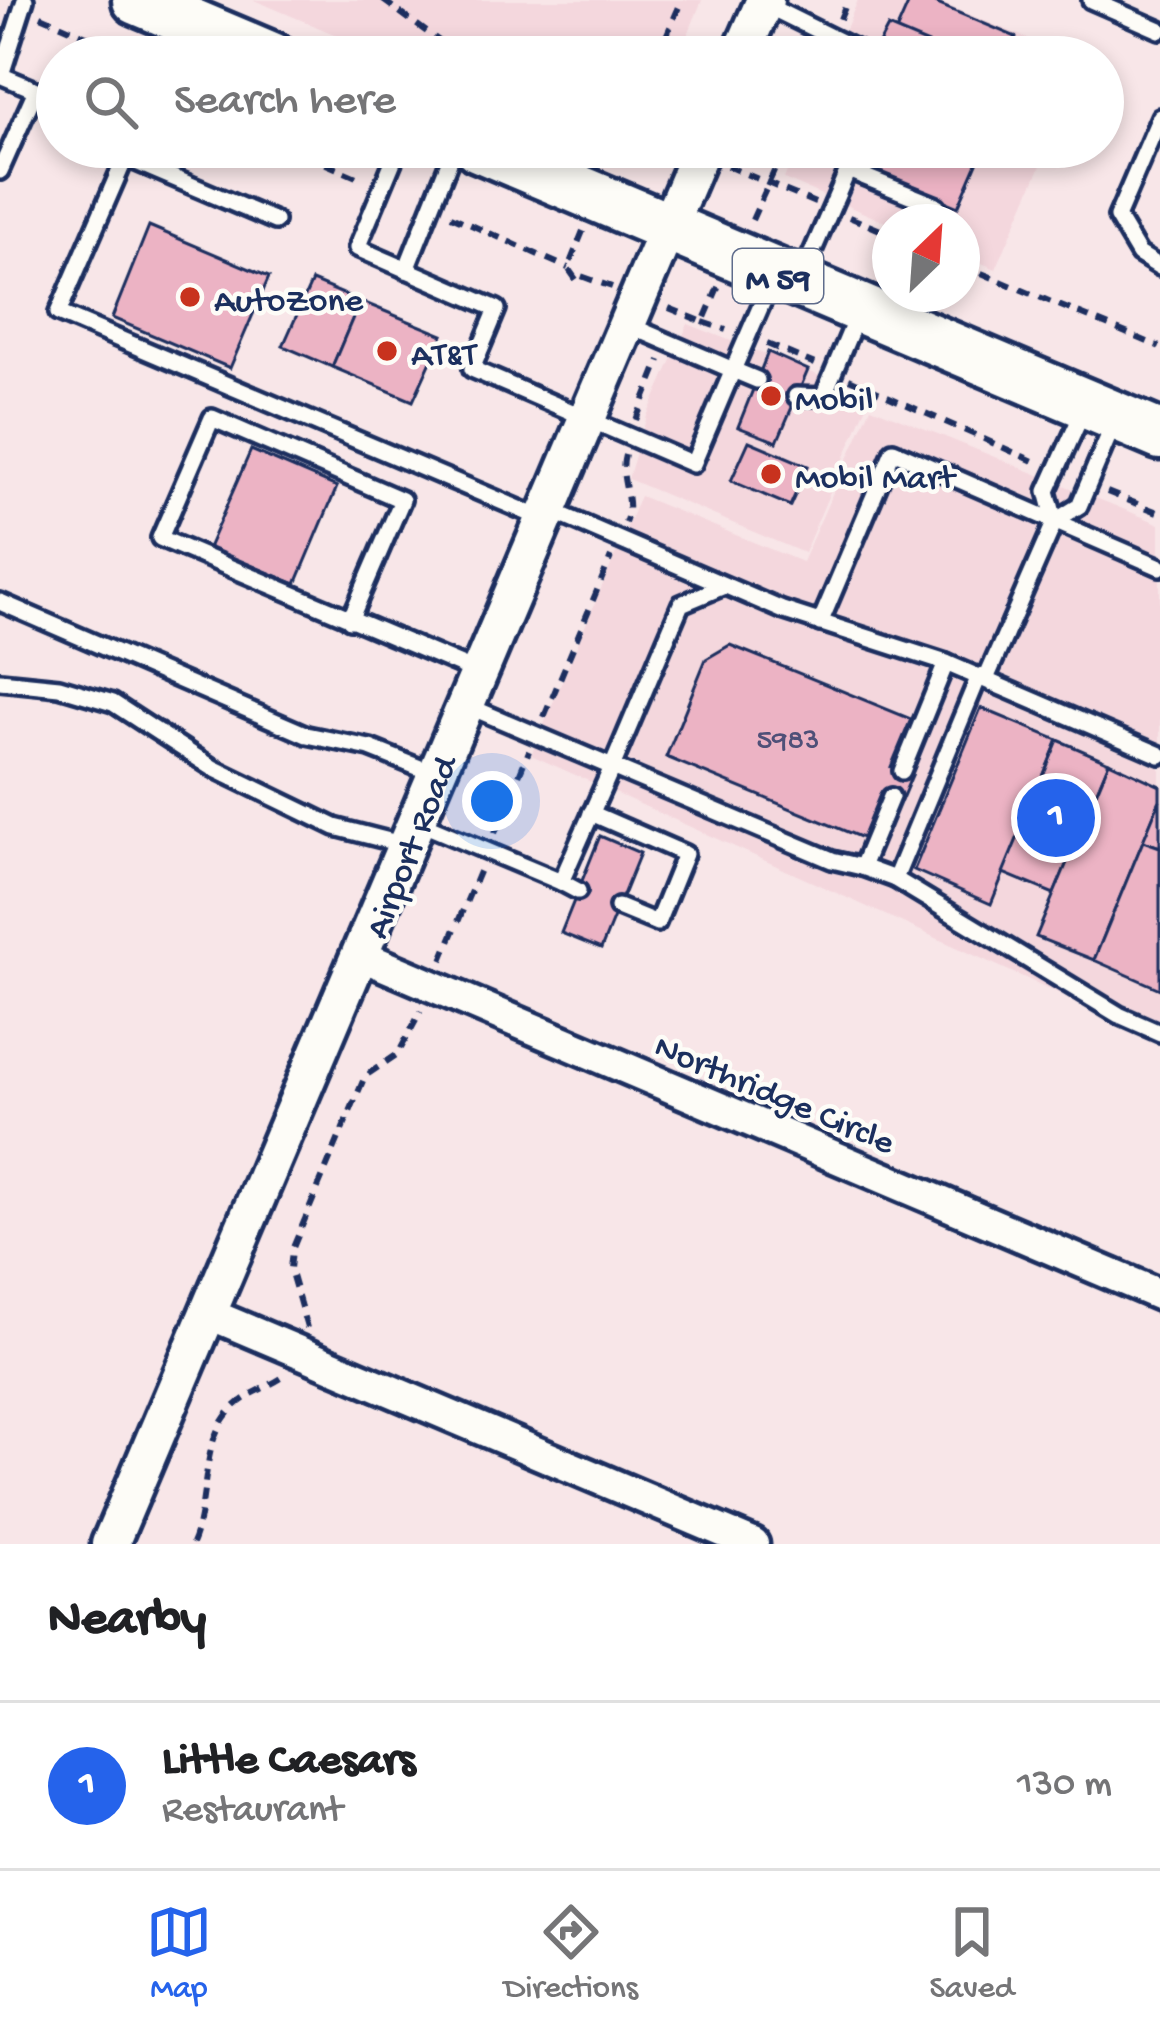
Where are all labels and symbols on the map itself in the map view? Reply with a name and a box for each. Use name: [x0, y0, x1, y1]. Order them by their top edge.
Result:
north arrow: [872, 204, 980, 312]
road number: M 59: [733, 249, 823, 303]
place label: AutoZone: [214, 282, 364, 325]
marker: AutoZone: [177, 284, 203, 310]
place label: AT&T: [411, 336, 479, 379]
marker: AT&T: [374, 338, 400, 364]
place label: Mobil: [795, 381, 873, 424]
marker: Mobil: [758, 383, 784, 409]
place label: Mobil Mart: [795, 459, 958, 502]
marker: Mobil Mart: [758, 461, 784, 487]
house number: 5983: [757, 725, 819, 760]
street label: Airport Road: [358, 748, 471, 946]
your location: [462, 771, 522, 831]
pin: 1: [1017, 773, 1095, 863]
street label: Northridge Circle: [647, 1027, 901, 1167]

